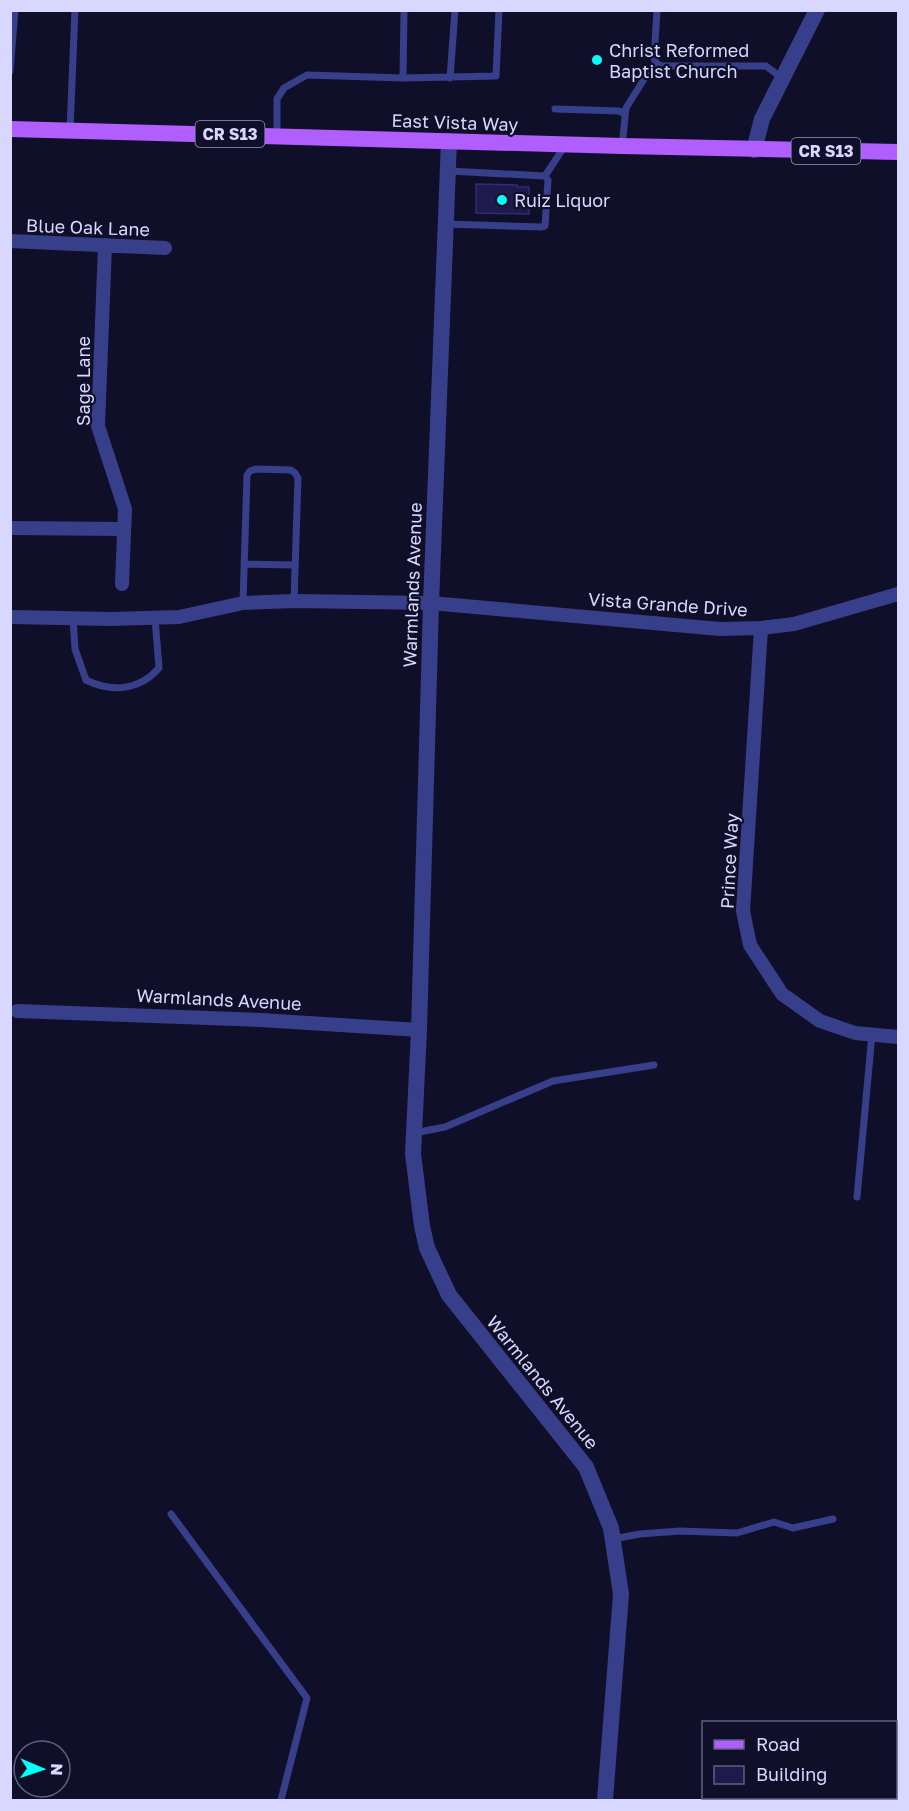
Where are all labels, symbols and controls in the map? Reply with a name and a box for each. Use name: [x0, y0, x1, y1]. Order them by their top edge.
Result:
place label: Christ Reformed Baptist Church: [609, 39, 749, 82]
marker: Christ Reformed Baptist Church: [590, 53, 604, 67]
street label: East Vista Way: [391, 109, 519, 135]
road number: CR S13: [196, 121, 264, 147]
road number: CR S13: [792, 138, 860, 164]
place label: Ruiz Liquor: [514, 189, 610, 211]
marker: Ruiz Liquor: [495, 193, 509, 207]
street label: Blue Oak Lane: [26, 214, 150, 240]
street label: Sage Lane: [72, 336, 94, 426]
street label: Warmlands Avenue: [398, 502, 426, 668]
street label: Vista Grande Drive: [588, 587, 748, 621]
street label: Prince Way: [716, 813, 742, 909]
street label: Warmlands Avenue: [136, 984, 302, 1014]
street label: Warmlands Avenue: [482, 1311, 604, 1453]
legend: [702, 1721, 897, 1799]
text: Road: [756, 1733, 800, 1755]
north arrow: [12, 1739, 72, 1799]
text: N: [47, 1763, 67, 1776]
text: Building: [756, 1763, 827, 1785]

